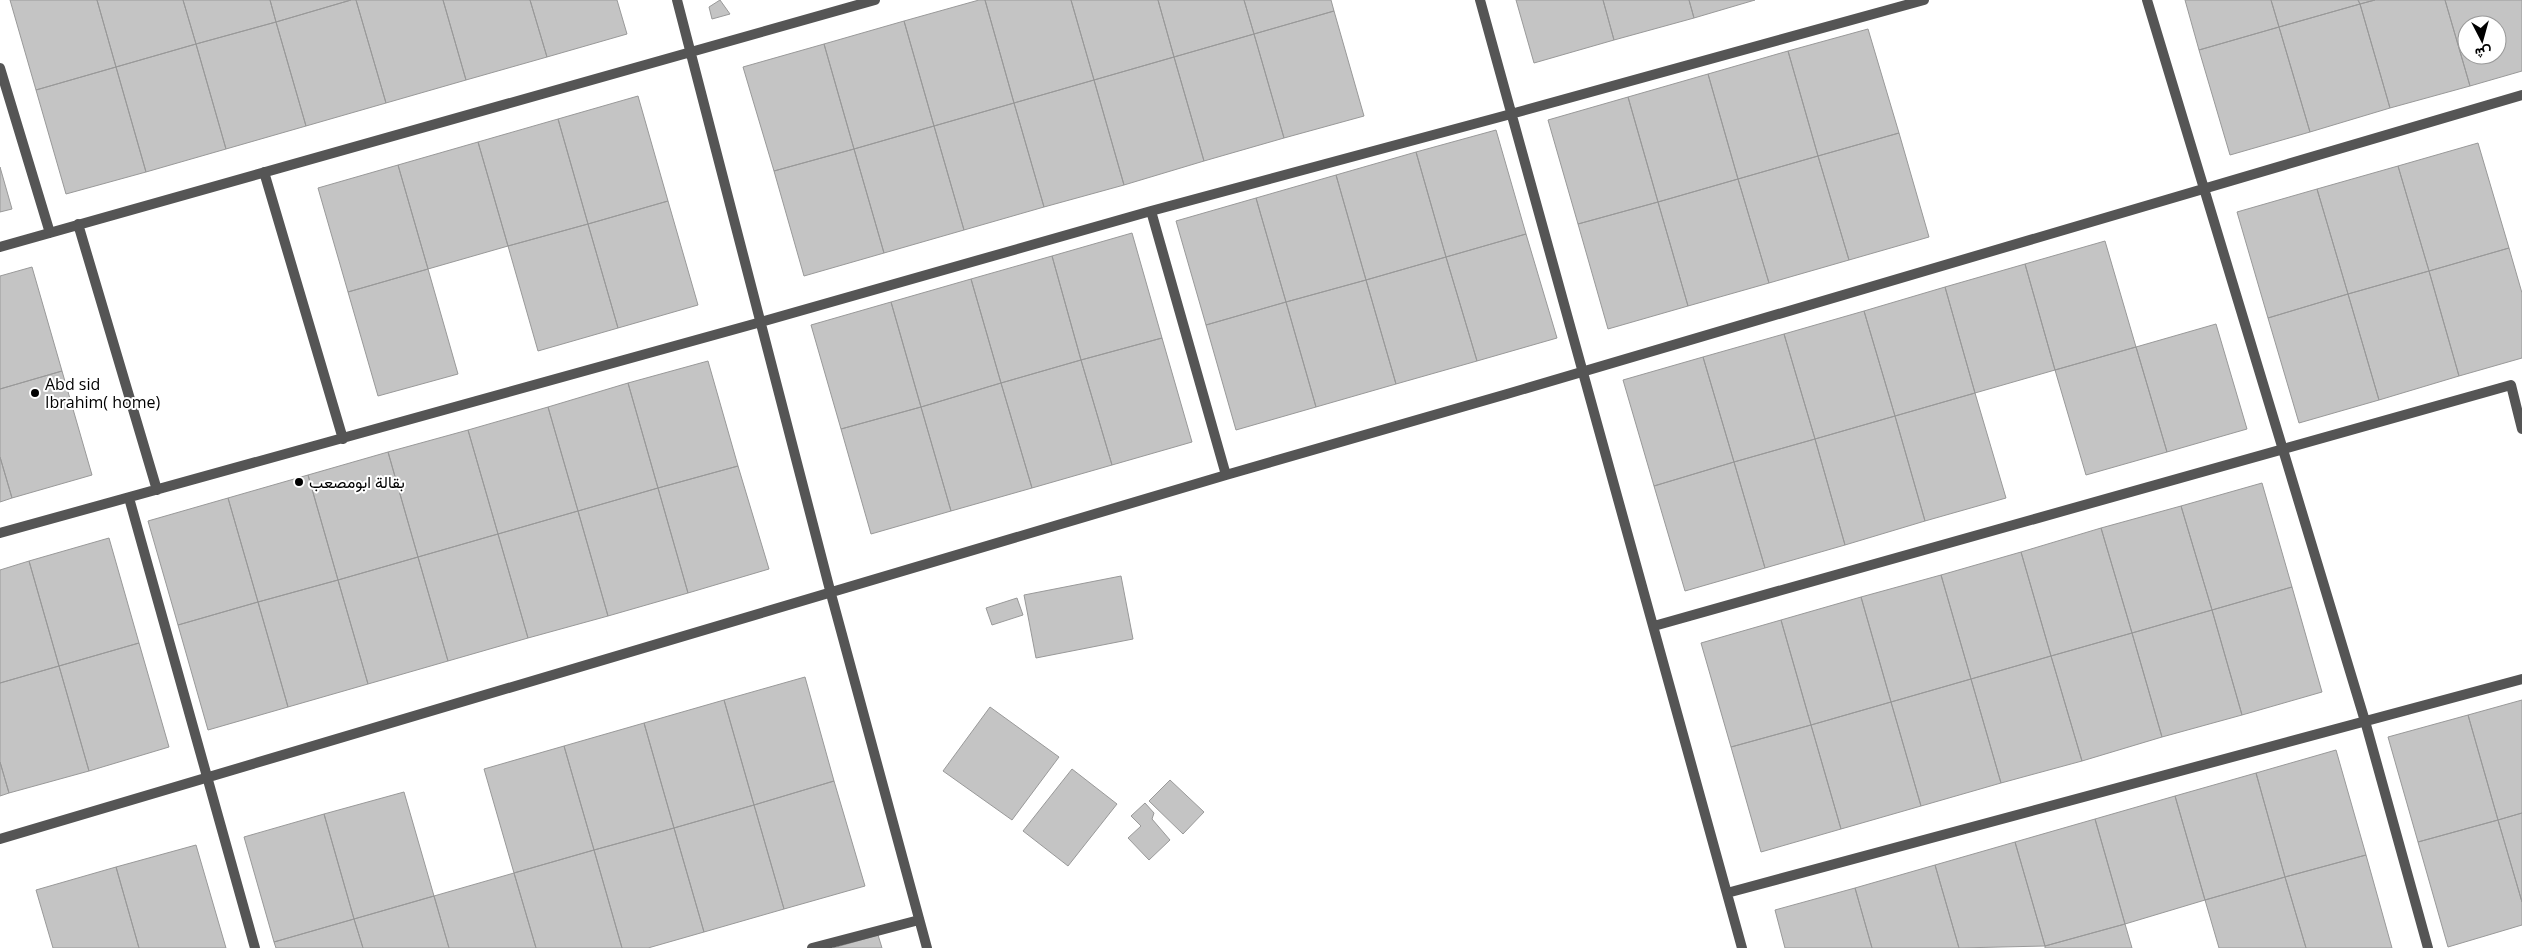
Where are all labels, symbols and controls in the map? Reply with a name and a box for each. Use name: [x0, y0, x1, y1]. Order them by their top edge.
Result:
north arrow: [2457, 15, 2507, 65]
text: ش: [2474, 43, 2493, 64]
place label: Abd sid Ibrahim( home): [45, 373, 160, 413]
marker: Abd sid Ibrahim( home): [29, 387, 41, 399]
place label: بقالة ابومصعب: [309, 471, 405, 493]
marker: بقالة ابومصعب: [293, 476, 305, 488]

